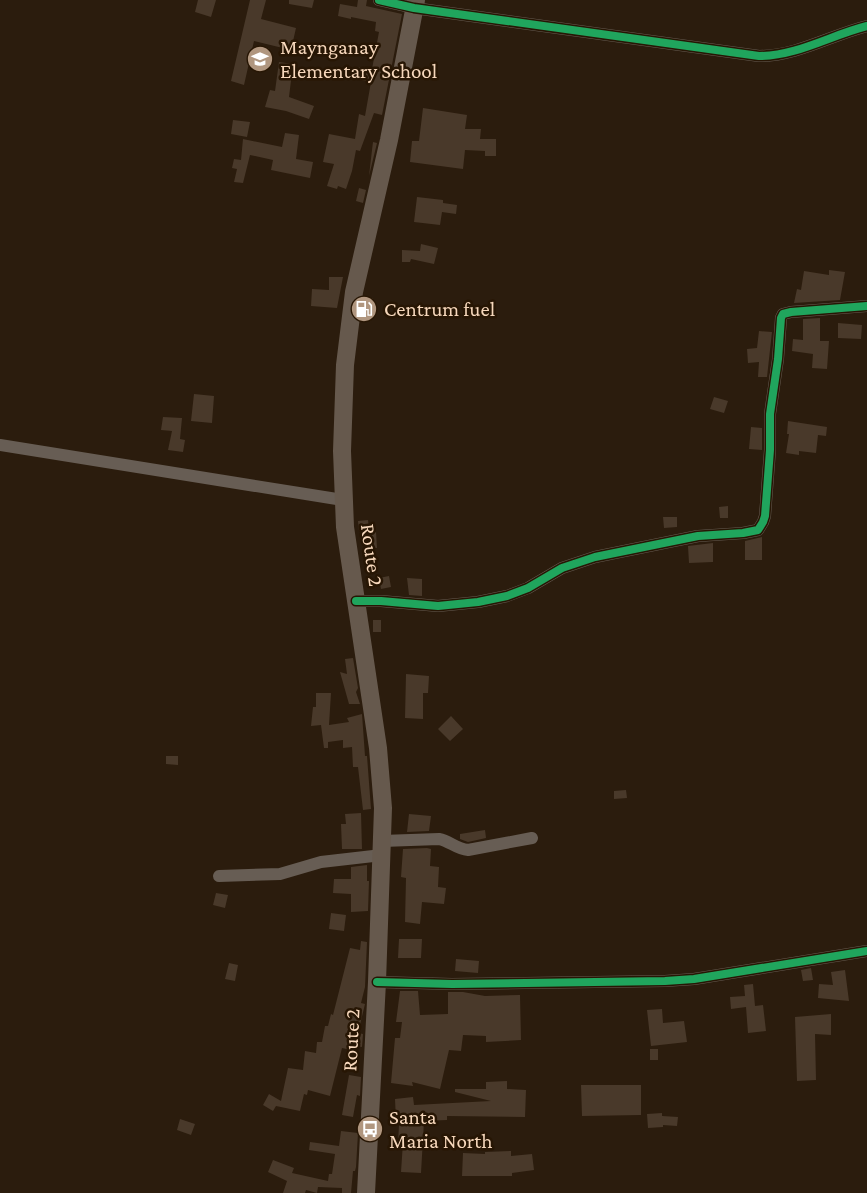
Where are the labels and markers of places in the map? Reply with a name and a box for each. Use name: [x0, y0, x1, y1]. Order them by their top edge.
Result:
place label: Maynganay Elementary School: [280, 35, 437, 83]
school or university icon: Maynganay Elementary School: [245, 44, 275, 74]
fuel station icon: Centrum fuel: [349, 294, 379, 324]
place label: Centrum fuel: [384, 297, 495, 321]
place label: Santa Maria North: [389, 1105, 493, 1153]
bus stop icon: Santa Maria North: [355, 1114, 385, 1144]

